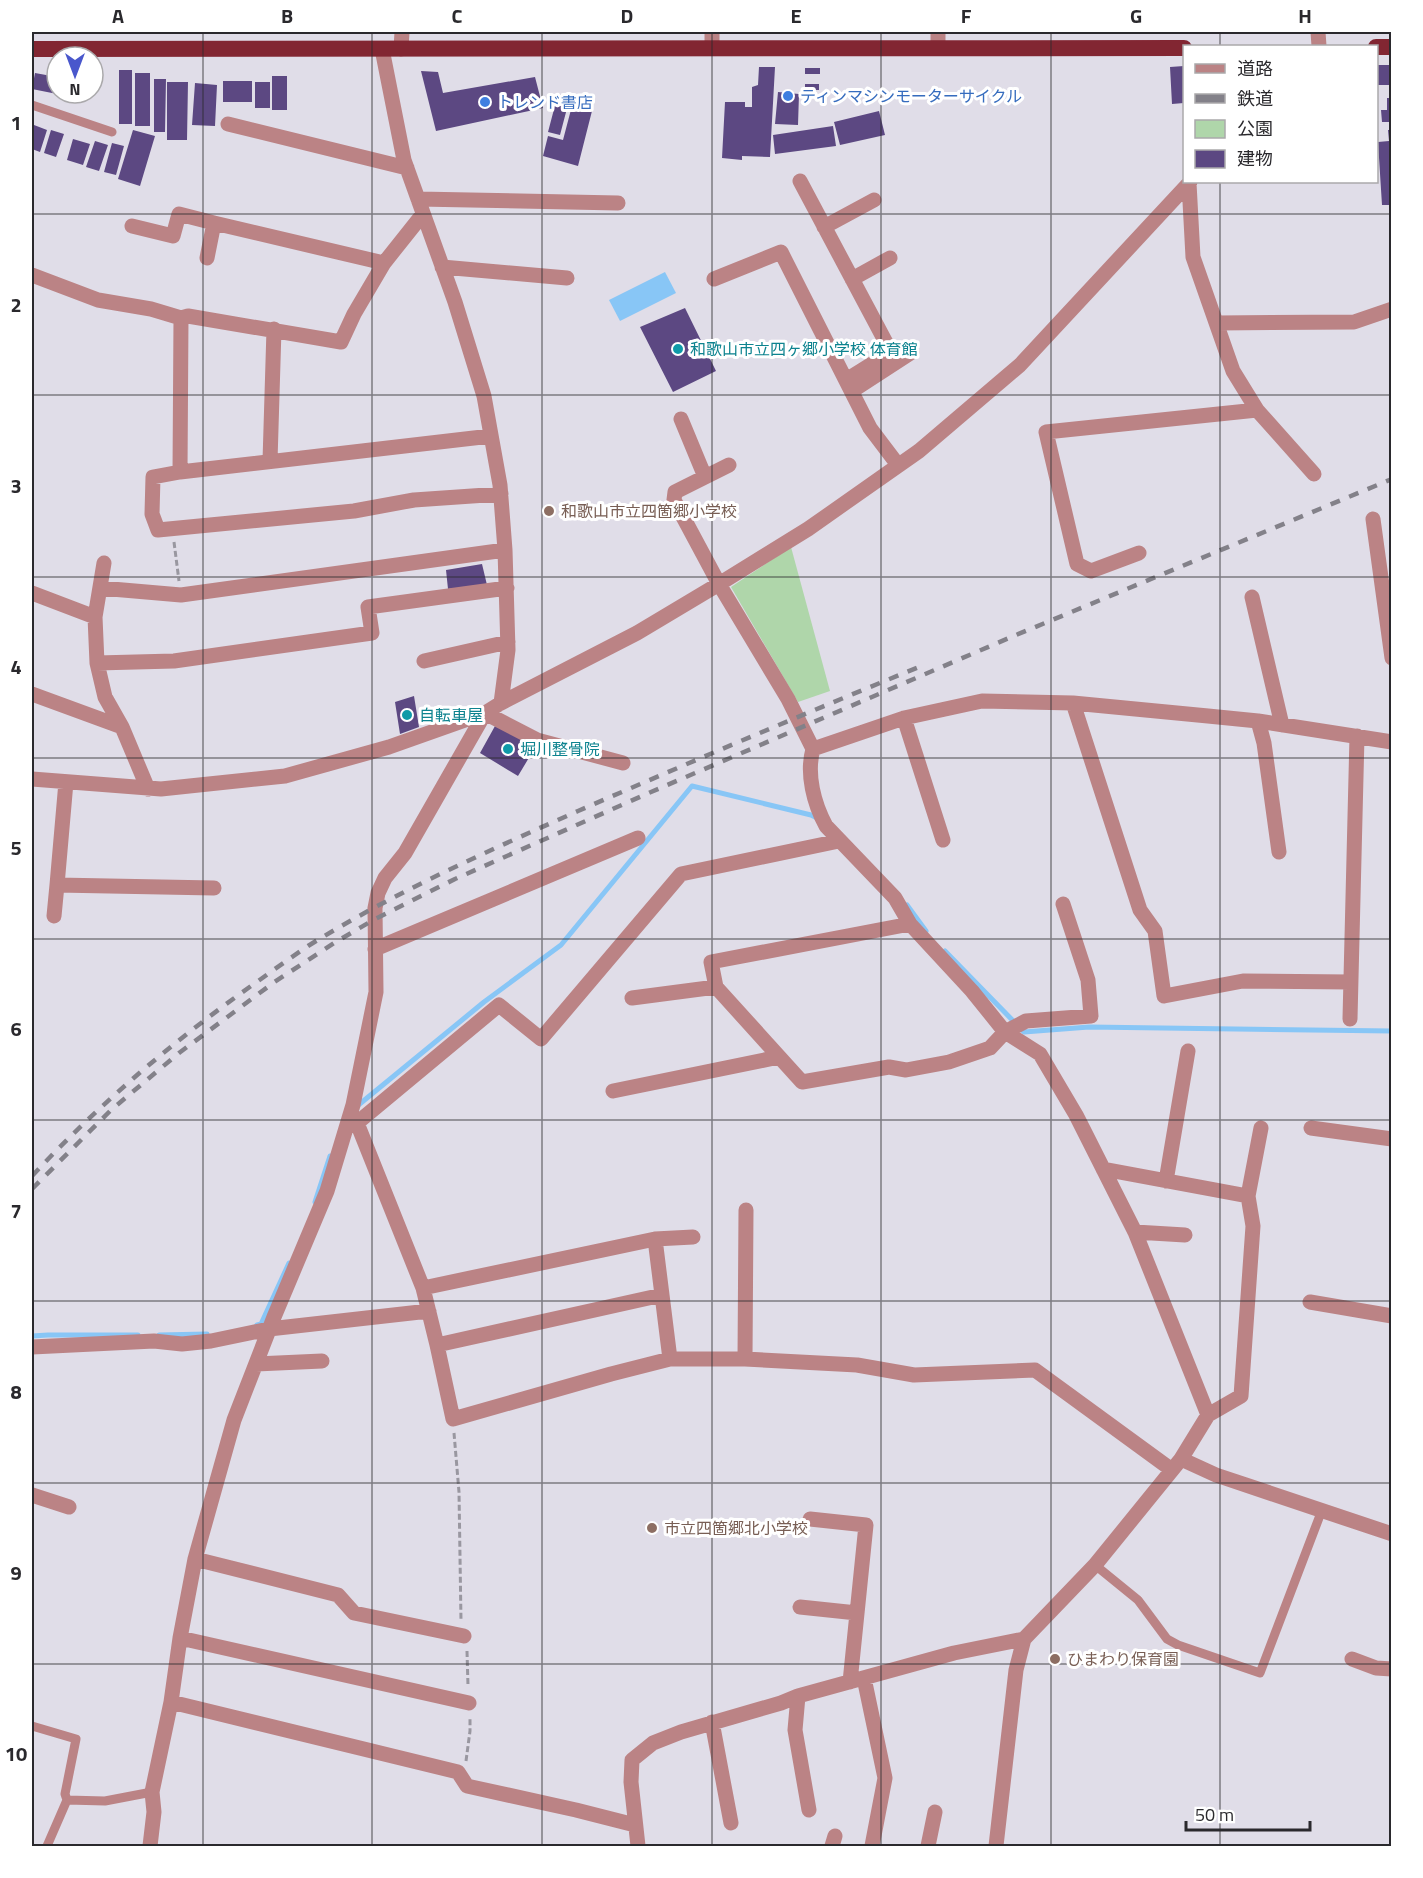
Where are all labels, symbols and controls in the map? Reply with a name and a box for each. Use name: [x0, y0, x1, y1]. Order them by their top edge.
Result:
text: A: [112, 0, 124, 31]
text: B: [281, 0, 293, 31]
text: C: [452, 0, 463, 31]
text: D: [621, 0, 633, 31]
text: E: [790, 0, 802, 31]
text: F: [961, 0, 972, 31]
text: G: [1130, 0, 1142, 31]
text: H: [1298, 0, 1312, 31]
north arrow: [45, 45, 105, 105]
legend: [1183, 45, 1378, 183]
text: 道路: [1237, 55, 1273, 82]
text: N: [69, 78, 81, 102]
place label: ティンマシンモーターサイクル: [800, 84, 1022, 108]
text: 鉄道: [1237, 85, 1273, 112]
marker: ティンマシンモーターサイクル: [781, 89, 795, 103]
place label: トレンド書店: [497, 90, 593, 114]
marker: トレンド書店: [478, 95, 492, 109]
text: 1: [10, 107, 22, 138]
text: 公園: [1237, 115, 1273, 142]
text: 建物: [1237, 145, 1273, 172]
text: 2: [10, 289, 22, 320]
place label: 和歌山市立四ヶ郷小学校 体育館: [690, 337, 918, 361]
marker: 和歌山市立四ヶ郷小学校 体育館: [671, 342, 685, 356]
text: 3: [10, 470, 22, 501]
place label: 和歌山市立四箇郷小学校: [561, 499, 737, 523]
marker: 和歌山市立四箇郷小学校: [542, 504, 556, 518]
text: 4: [10, 651, 22, 682]
place label: 自転車屋: [419, 703, 483, 727]
marker: 自転車屋: [400, 708, 414, 722]
place label: 堀川整骨院: [520, 737, 600, 761]
marker: 堀川整骨院: [501, 742, 515, 756]
text: 5: [10, 832, 22, 863]
text: 6: [10, 1013, 22, 1044]
text: 7: [10, 1195, 22, 1226]
text: 8: [10, 1376, 22, 1407]
place label: 市立四箇郷北小学校: [664, 1516, 808, 1540]
marker: 市立四箇郷北小学校: [645, 1521, 659, 1535]
text: 9: [10, 1557, 22, 1588]
place label: ひまわり保育園: [1067, 1647, 1179, 1671]
marker: ひまわり保育園: [1048, 1652, 1062, 1666]
text: 10: [5, 1738, 27, 1769]
scale bar: [1186, 1794, 1310, 1832]
text: 50 m: [1195, 1801, 1234, 1828]

